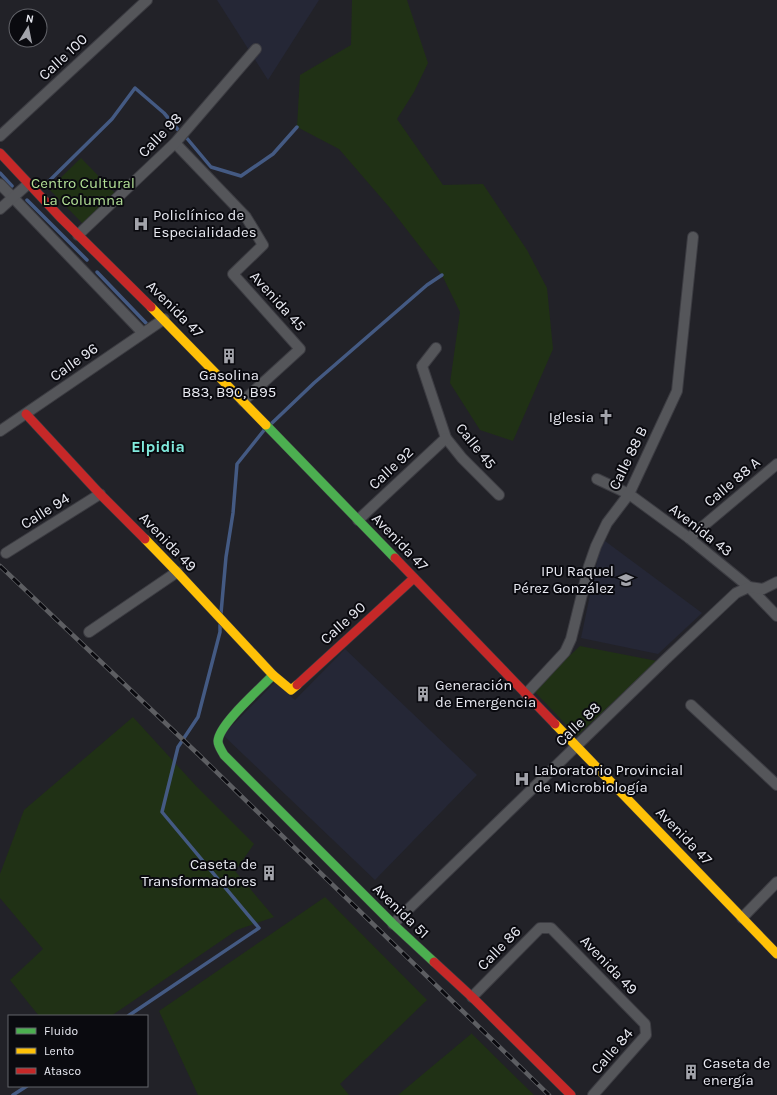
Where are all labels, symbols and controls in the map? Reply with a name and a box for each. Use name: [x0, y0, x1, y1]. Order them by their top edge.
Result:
north arrow: [8, 8, 48, 48]
text: N: [25, 12, 35, 26]
street label: Calle 100: [35, 30, 91, 84]
street label: Calle 98: [134, 109, 186, 161]
park label: Centro Cultural La Columna: [31, 174, 135, 209]
place label: Policlínico de Especialidades: [153, 206, 257, 241]
hospital icon: Policlínico de Especialidades: [132, 215, 150, 233]
street label: Avenida 45: [246, 267, 310, 335]
street label: Avenida 47: [143, 277, 207, 341]
street label: Calle 96: [47, 339, 101, 385]
building icon: Gasolina B83, B90, B95: [220, 347, 238, 365]
place label: Gasolina B83, B90, B95: [182, 366, 276, 401]
place label: Iglesia: [549, 408, 594, 426]
church icon: Iglesia: [597, 408, 615, 426]
street label: Calle 45: [452, 419, 500, 473]
street label: Calle 88 B: [605, 423, 651, 493]
district label: Elpidia: [131, 437, 185, 456]
street label: Calle 92: [365, 443, 417, 493]
street label: Calle 88 A: [700, 453, 764, 511]
street label: Calle 94: [17, 489, 73, 533]
street label: Avenida 43: [666, 500, 736, 560]
street label: Avenida 49: [136, 509, 200, 575]
street label: Avenida 47: [368, 509, 432, 575]
place label: IPU Raquel Pérez González: [513, 562, 614, 597]
school or university icon: IPU Raquel Pérez González: [617, 571, 635, 589]
street label: Calle 90: [317, 598, 369, 648]
place label: Generación de Emergencia: [435, 676, 536, 711]
building icon: Generación de Emergencia: [414, 685, 432, 703]
street label: Calle 88: [552, 698, 604, 750]
place label: Laboratorio Provincial de Microbiología: [534, 761, 683, 796]
hospital icon: Laboratorio Provincial de Microbiología: [513, 770, 531, 788]
street label: Avenida 47: [652, 803, 716, 869]
place label: Caseta de Transformadores: [141, 855, 257, 890]
building icon: Caseta de Transformadores: [260, 864, 278, 882]
street label: Avenida 51: [369, 880, 433, 942]
street label: Calle 86: [473, 922, 525, 974]
street label: Avenida 49: [577, 932, 641, 998]
legend: [8, 1015, 148, 1087]
text: Fluido: [44, 1024, 78, 1038]
street label: Calle 84: [587, 1024, 637, 1078]
text: Lento: [44, 1044, 74, 1058]
place label: Caseta de energía: [703, 1054, 770, 1089]
building icon: Caseta de energía: [682, 1063, 700, 1081]
text: Atasco: [44, 1064, 81, 1078]

